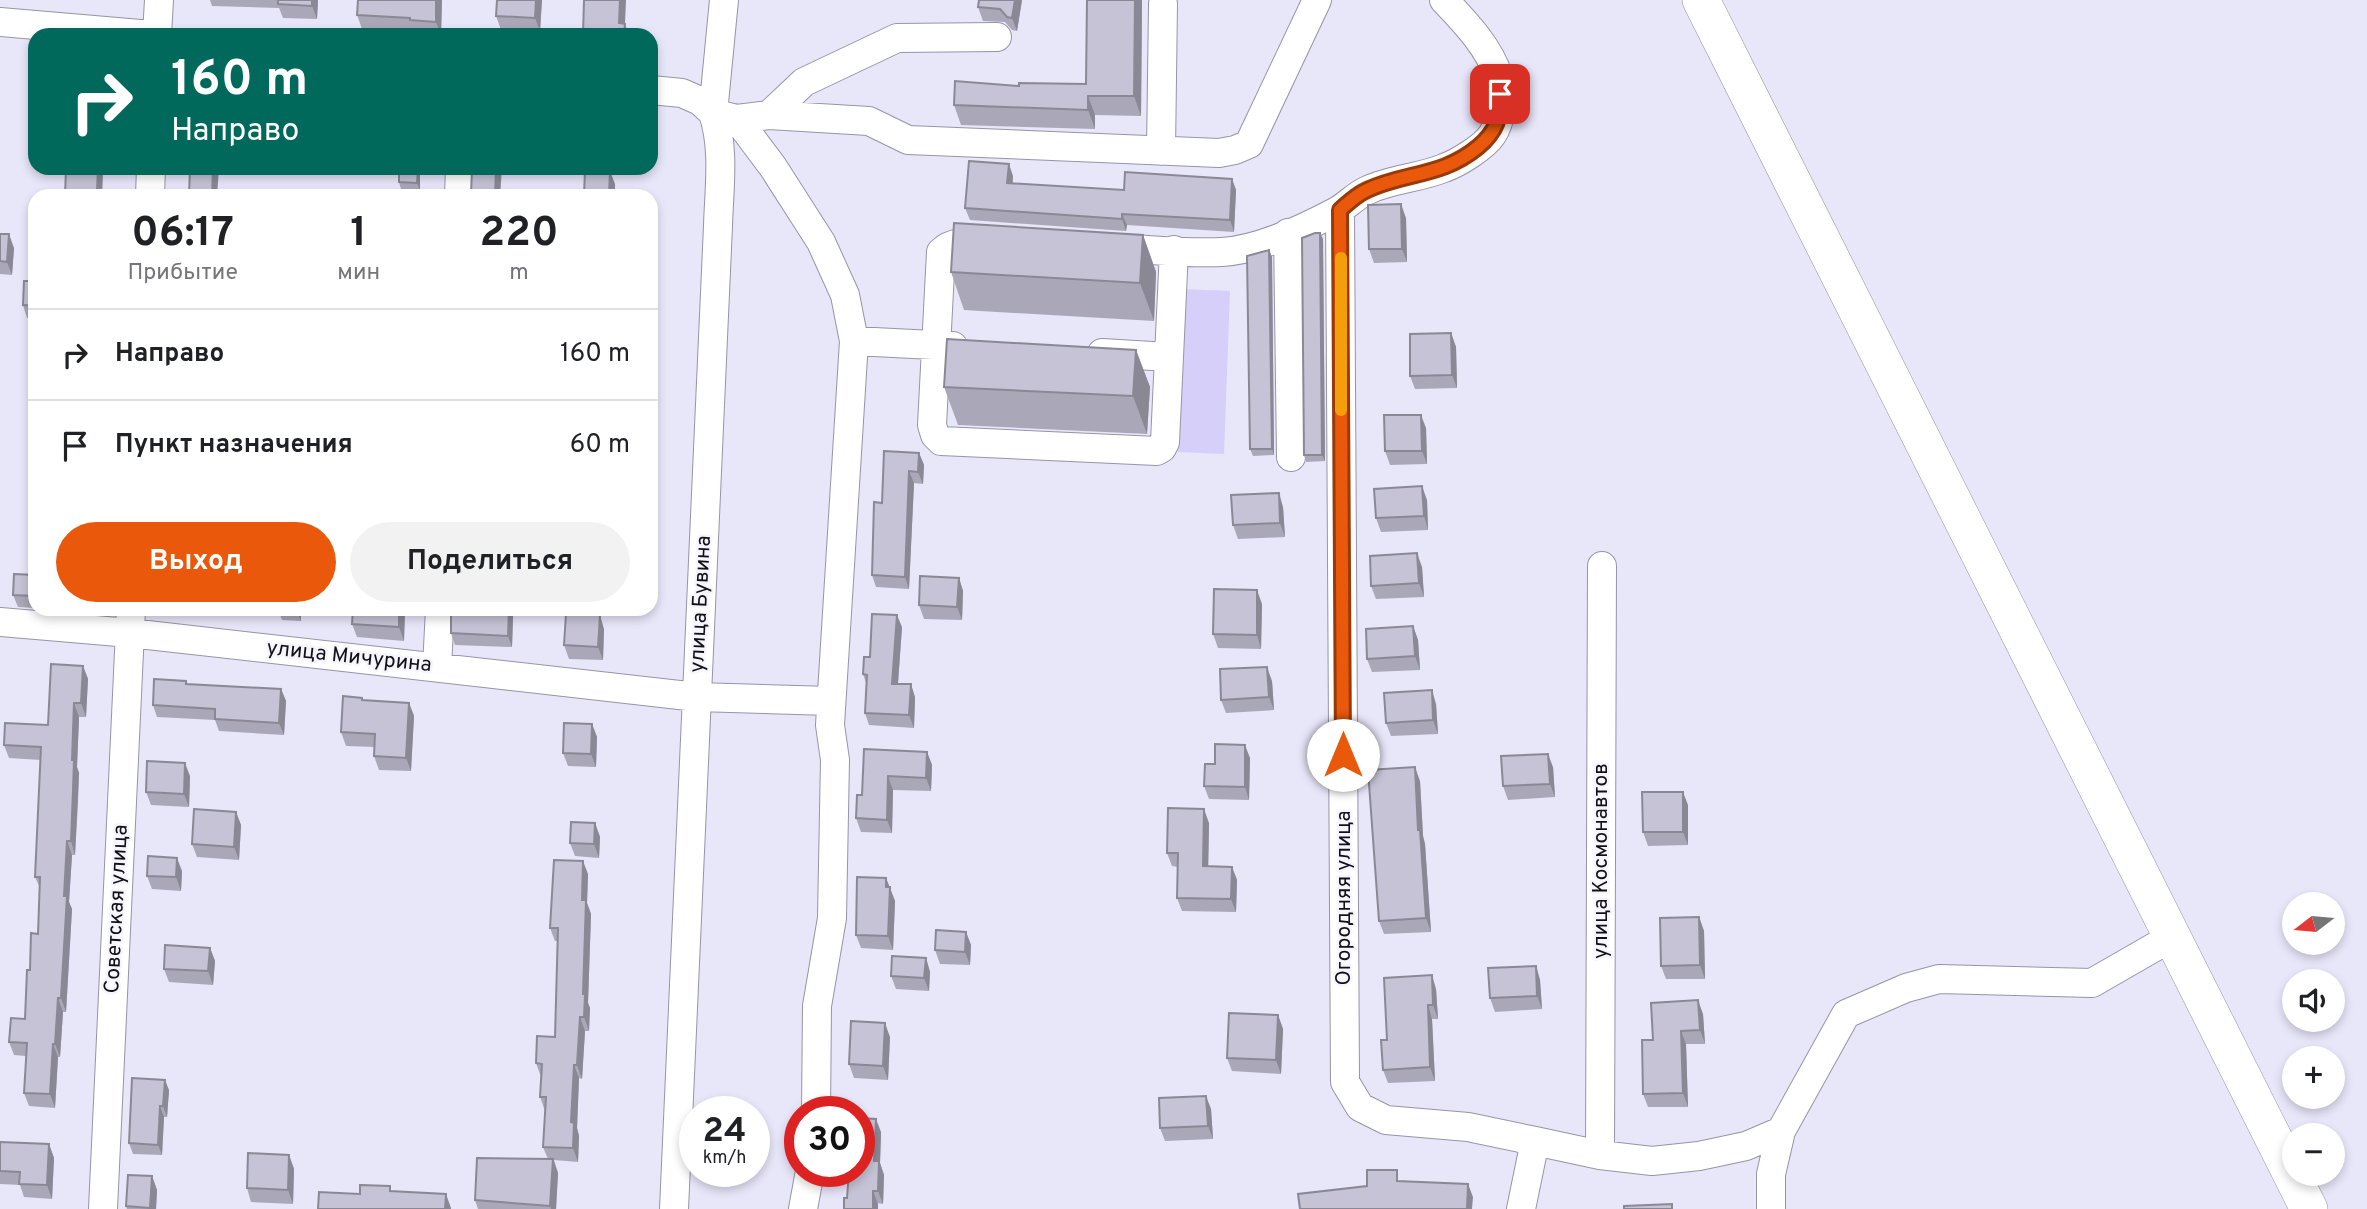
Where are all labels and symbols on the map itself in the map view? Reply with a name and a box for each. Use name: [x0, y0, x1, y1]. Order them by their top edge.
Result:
pin: [1470, 64, 1530, 124]
street label: улица Бувина: [684, 535, 718, 673]
street label: улица Мичурина: [265, 635, 433, 679]
position arrow: [1306, 718, 1380, 792]
street label: улица Космонавтов: [1588, 763, 1615, 959]
street label: Огородняя улица: [1331, 810, 1358, 986]
street label: Советская улица: [99, 824, 135, 994]
north arrow: [2282, 892, 2345, 956]
speed limit sign: 30: [784, 1096, 875, 1187]

